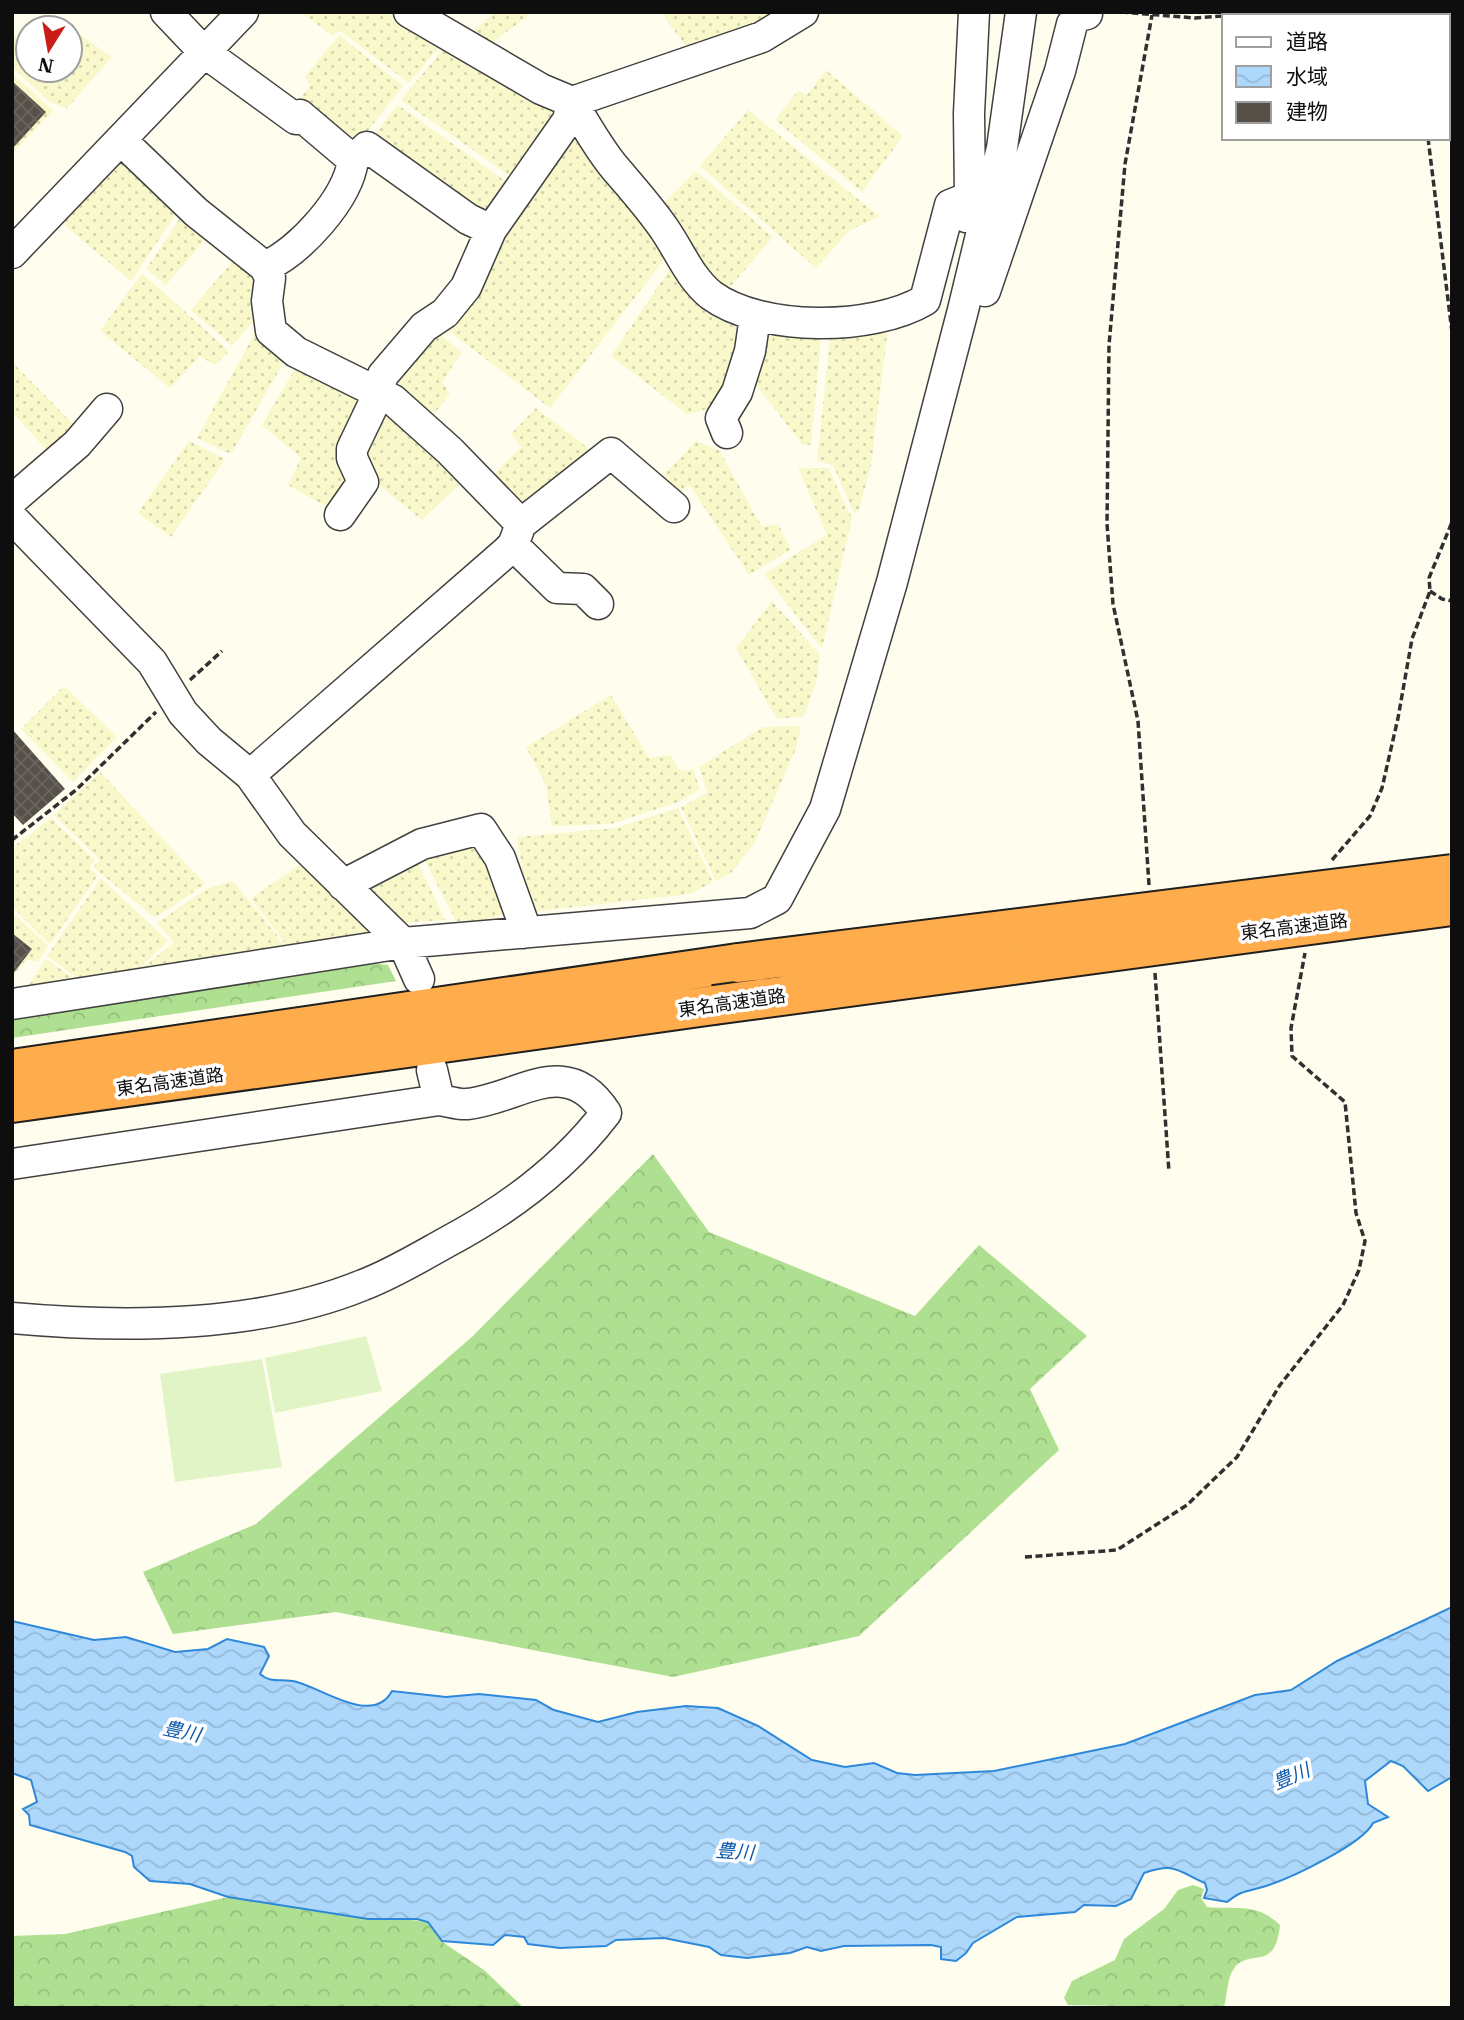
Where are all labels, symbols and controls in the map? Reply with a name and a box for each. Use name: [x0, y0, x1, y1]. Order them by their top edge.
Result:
north arrow: [14, 14, 84, 84]
legend: [1222, 14, 1450, 140]
text: 道路: [1286, 27, 1328, 55]
text: N: [36, 52, 55, 79]
text: 水域: [1286, 62, 1328, 90]
text: 建物: [1286, 97, 1328, 125]
street label: 東名高速道路: [1239, 909, 1349, 944]
street label: 東名高速道路: [677, 984, 787, 1021]
street label: 東名高速道路: [115, 1063, 225, 1100]
water label: 豊川: [161, 1715, 205, 1747]
water label: 豊川: [1269, 1757, 1315, 1794]
water label: 豊川: [715, 1838, 757, 1864]

